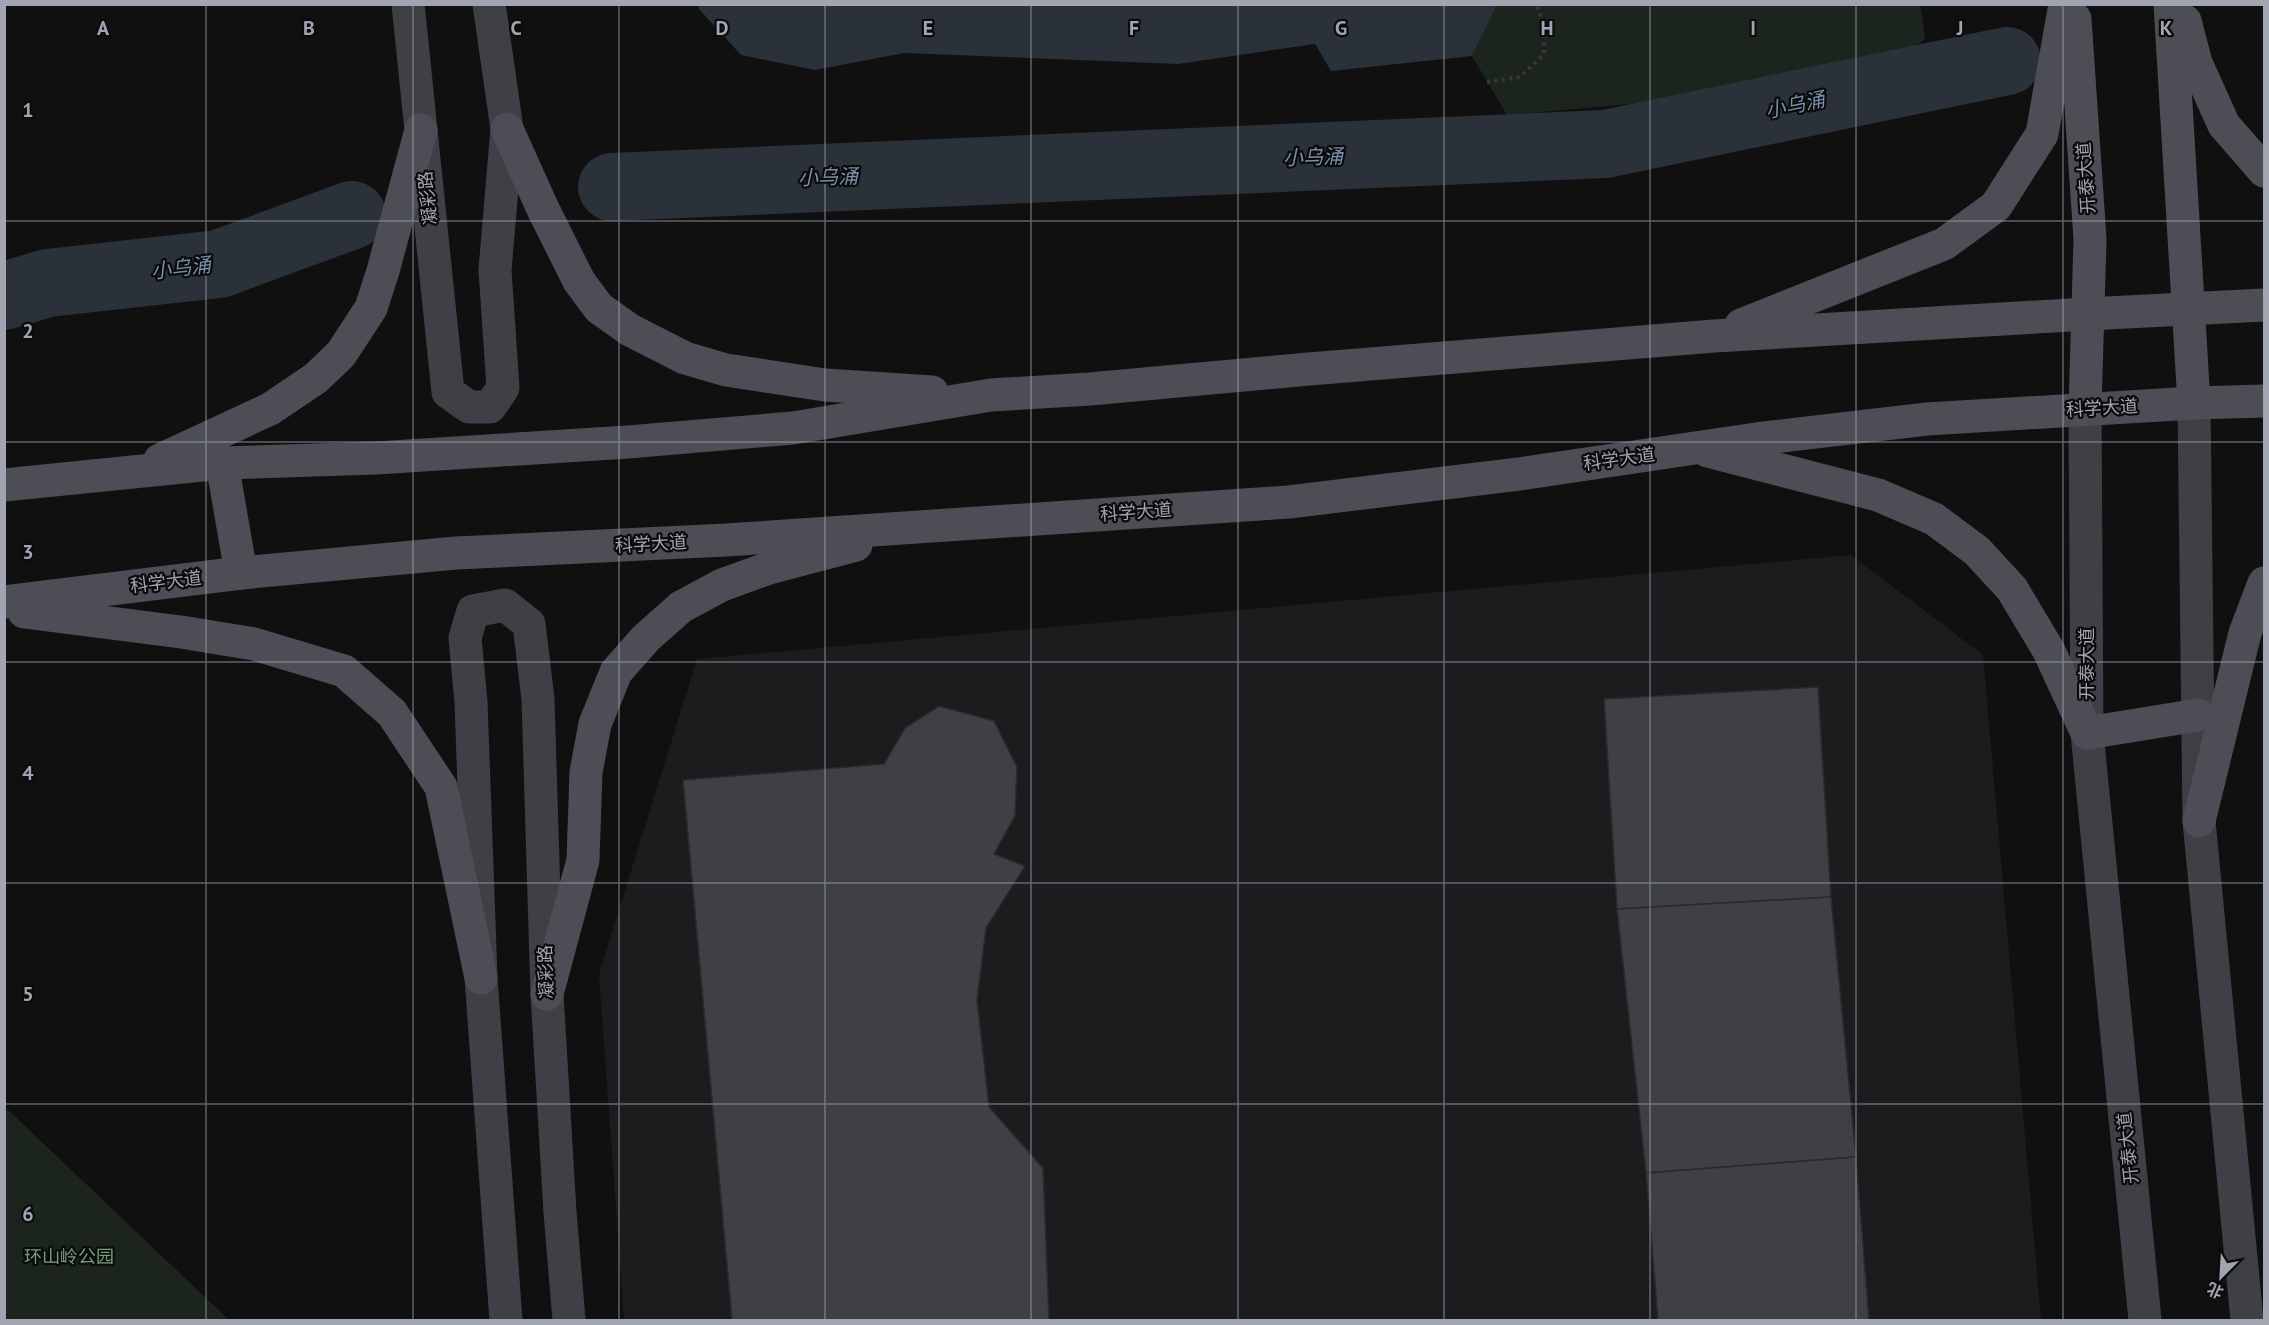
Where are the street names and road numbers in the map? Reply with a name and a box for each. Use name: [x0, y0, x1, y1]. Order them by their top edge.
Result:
street label: 开泰大道: [2072, 141, 2099, 215]
street label: 凝彩路: [413, 170, 442, 226]
street label: 科学大道: [2065, 394, 2139, 421]
street label: 科学大道: [1582, 442, 1656, 475]
street label: 科学大道: [1099, 498, 1173, 525]
street label: 科学大道: [614, 530, 688, 557]
street label: 科学大道: [129, 566, 203, 597]
street label: 开泰大道: [2075, 628, 2098, 700]
street label: 凝彩路: [533, 945, 558, 999]
street label: 开泰大道: [2112, 1111, 2143, 1185]

